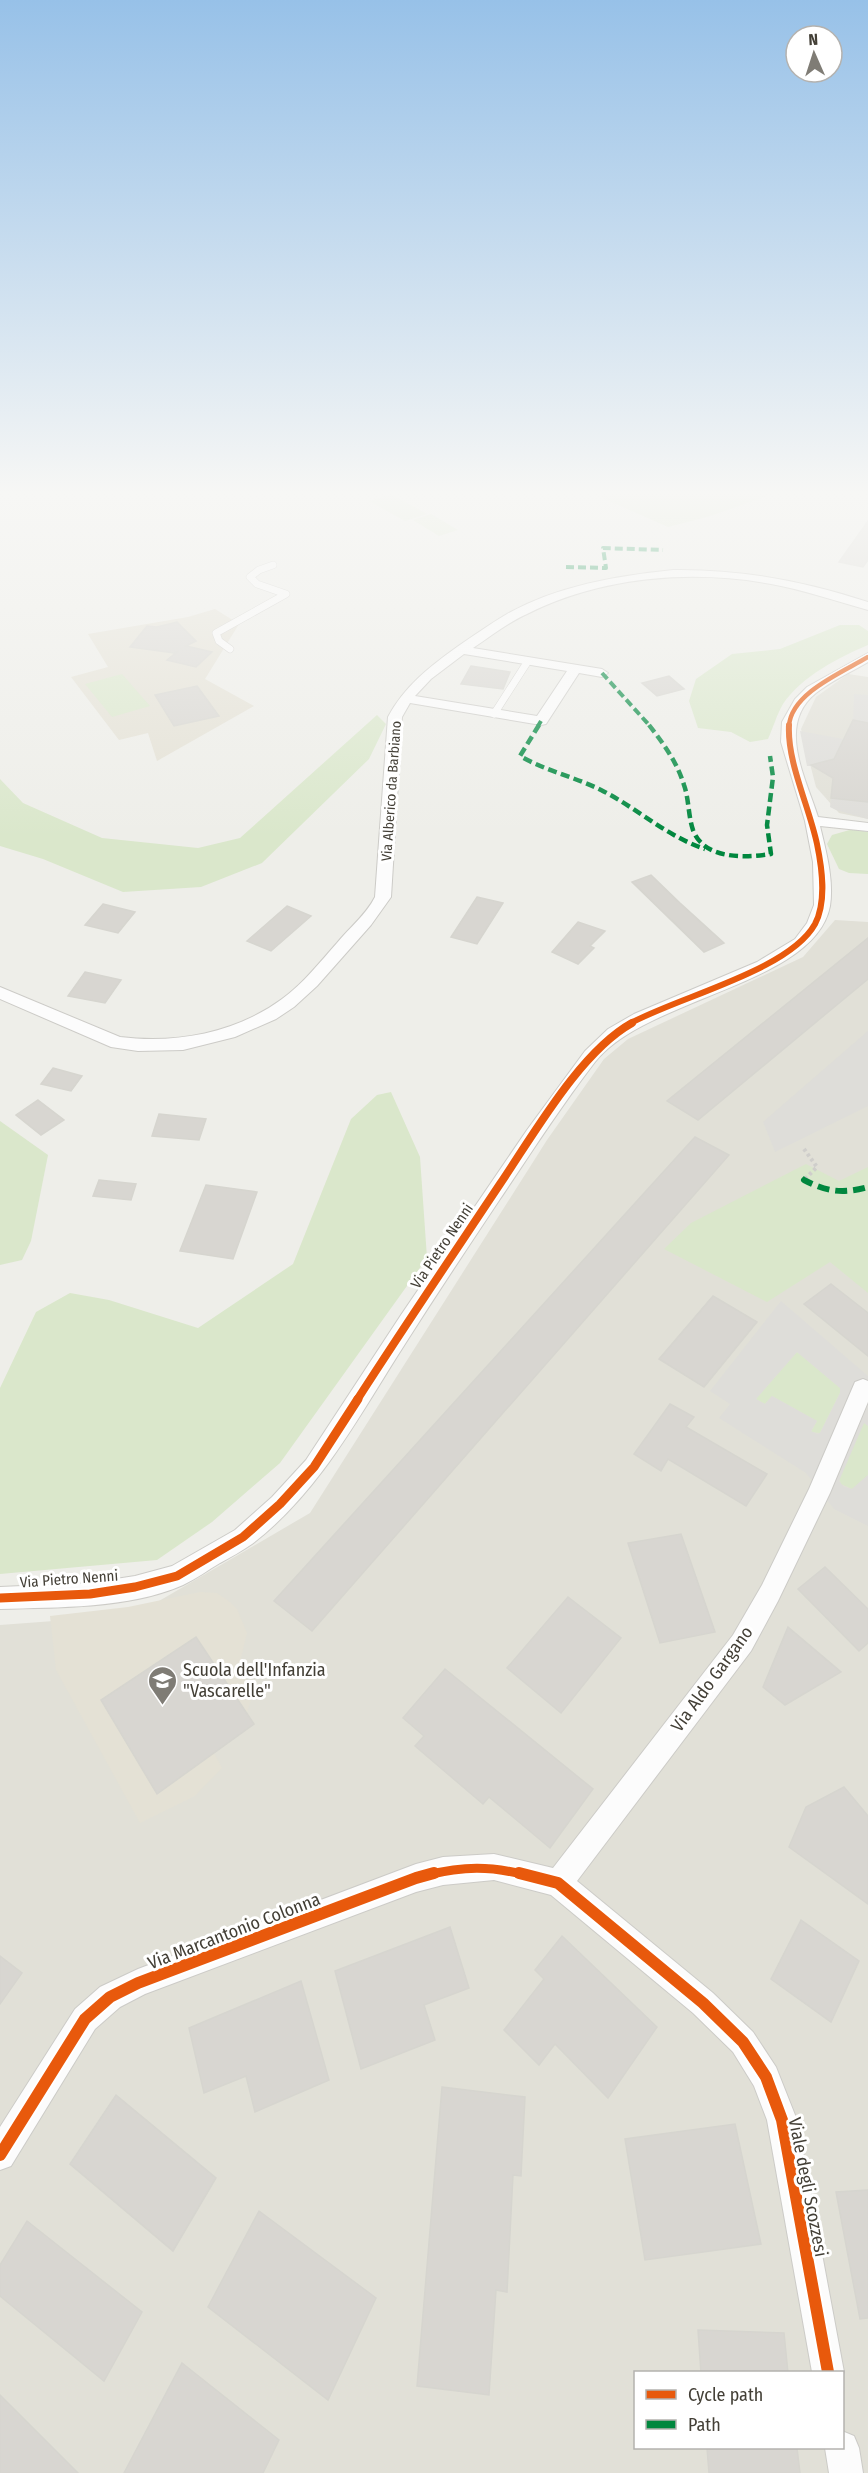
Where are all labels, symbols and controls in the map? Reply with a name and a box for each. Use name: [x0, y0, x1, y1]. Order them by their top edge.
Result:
north arrow: [784, 24, 844, 84]
text: N: [808, 30, 819, 49]
street label: Via Alberico da Barbiano: [378, 720, 405, 862]
street label: Via Pietro Nenni: [407, 1200, 477, 1292]
street label: Via Pietro Nenni: [19, 1567, 119, 1591]
street label: Via Aldo Gargano: [666, 1622, 758, 1736]
place label: Scuola dell'Infanzia "Vascarelle": [183, 1659, 326, 1702]
school or university icon: Scuola dell'Infanzia "Vascarelle": [146, 1664, 178, 1706]
street label: Via Marcantonio Colonna: [145, 1888, 324, 1974]
street label: Viale degli Scozzesi: [784, 2115, 832, 2259]
legend: [634, 2371, 844, 2449]
text: Cycle path: [688, 2384, 763, 2406]
text: Path: [688, 2414, 721, 2436]

